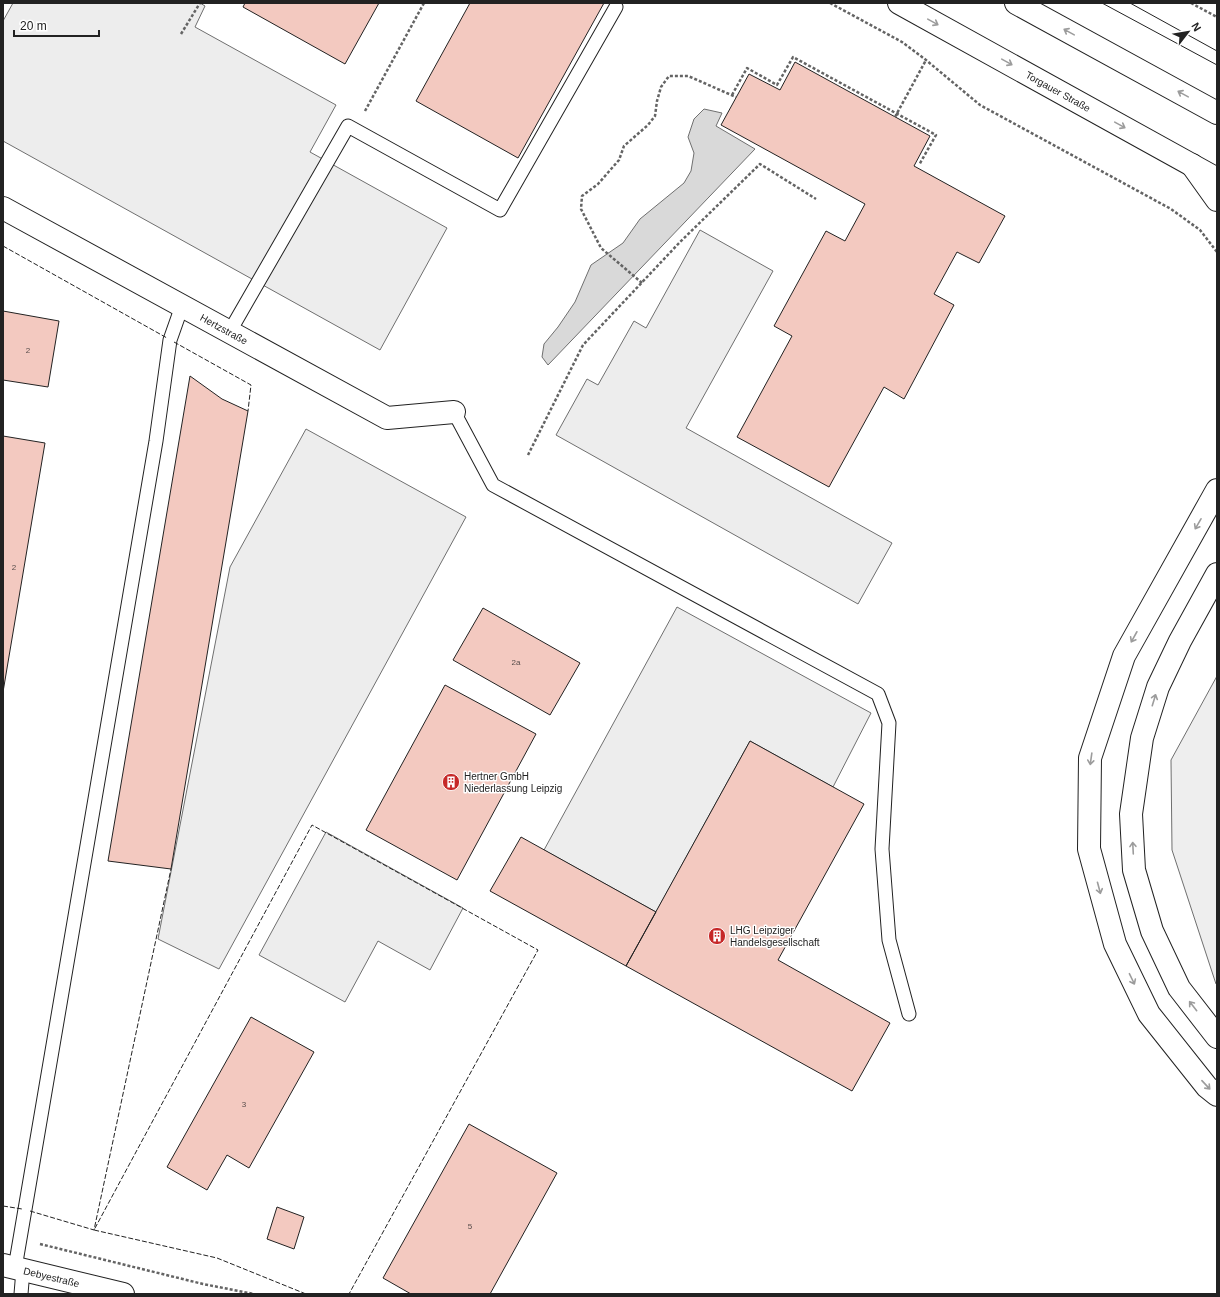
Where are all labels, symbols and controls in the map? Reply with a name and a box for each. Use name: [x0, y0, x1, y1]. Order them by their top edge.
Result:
scale bar: [14, 12, 99, 38]
north arrow: [1168, 12, 1208, 52]
one-way arrow: [927, 18, 939, 26]
text: 20 m: [20, 19, 47, 33]
text: N: [1189, 20, 1204, 33]
one-way arrow: [1063, 28, 1075, 35]
one-way arrow: [1001, 59, 1013, 67]
street label: Torgauer Straße: [1024, 69, 1093, 114]
one-way arrow: [1177, 90, 1189, 98]
one-way arrow: [1114, 122, 1126, 130]
street label: Hertzstraße: [198, 312, 250, 347]
house number: 2: [26, 346, 31, 355]
one-way arrow: [1193, 518, 1201, 530]
house number: 2: [12, 563, 17, 572]
one-way arrow: [1130, 631, 1138, 643]
house number: 2a: [512, 658, 521, 667]
one-way arrow: [1151, 694, 1158, 707]
one-way arrow: [1087, 752, 1095, 765]
place label: Hertner GmbH Niederlassung Leipzig: [464, 771, 562, 794]
building icon: Hertner GmbH Niederlassung Leipzig: [441, 772, 461, 792]
one-way arrow: [1129, 842, 1137, 855]
one-way arrow: [1096, 881, 1104, 894]
place label: LHG Leipziger Handelsgesellschaft: [730, 925, 820, 948]
building icon: LHG Leipziger Handelsgesellschaft: [707, 926, 727, 946]
one-way arrow: [1129, 973, 1136, 985]
one-way arrow: [1189, 1001, 1197, 1012]
one-way arrow: [1201, 1080, 1211, 1090]
house number: 3: [242, 1100, 247, 1109]
house number: 5: [468, 1222, 473, 1231]
street label: Debyestraße: [22, 1265, 81, 1289]

